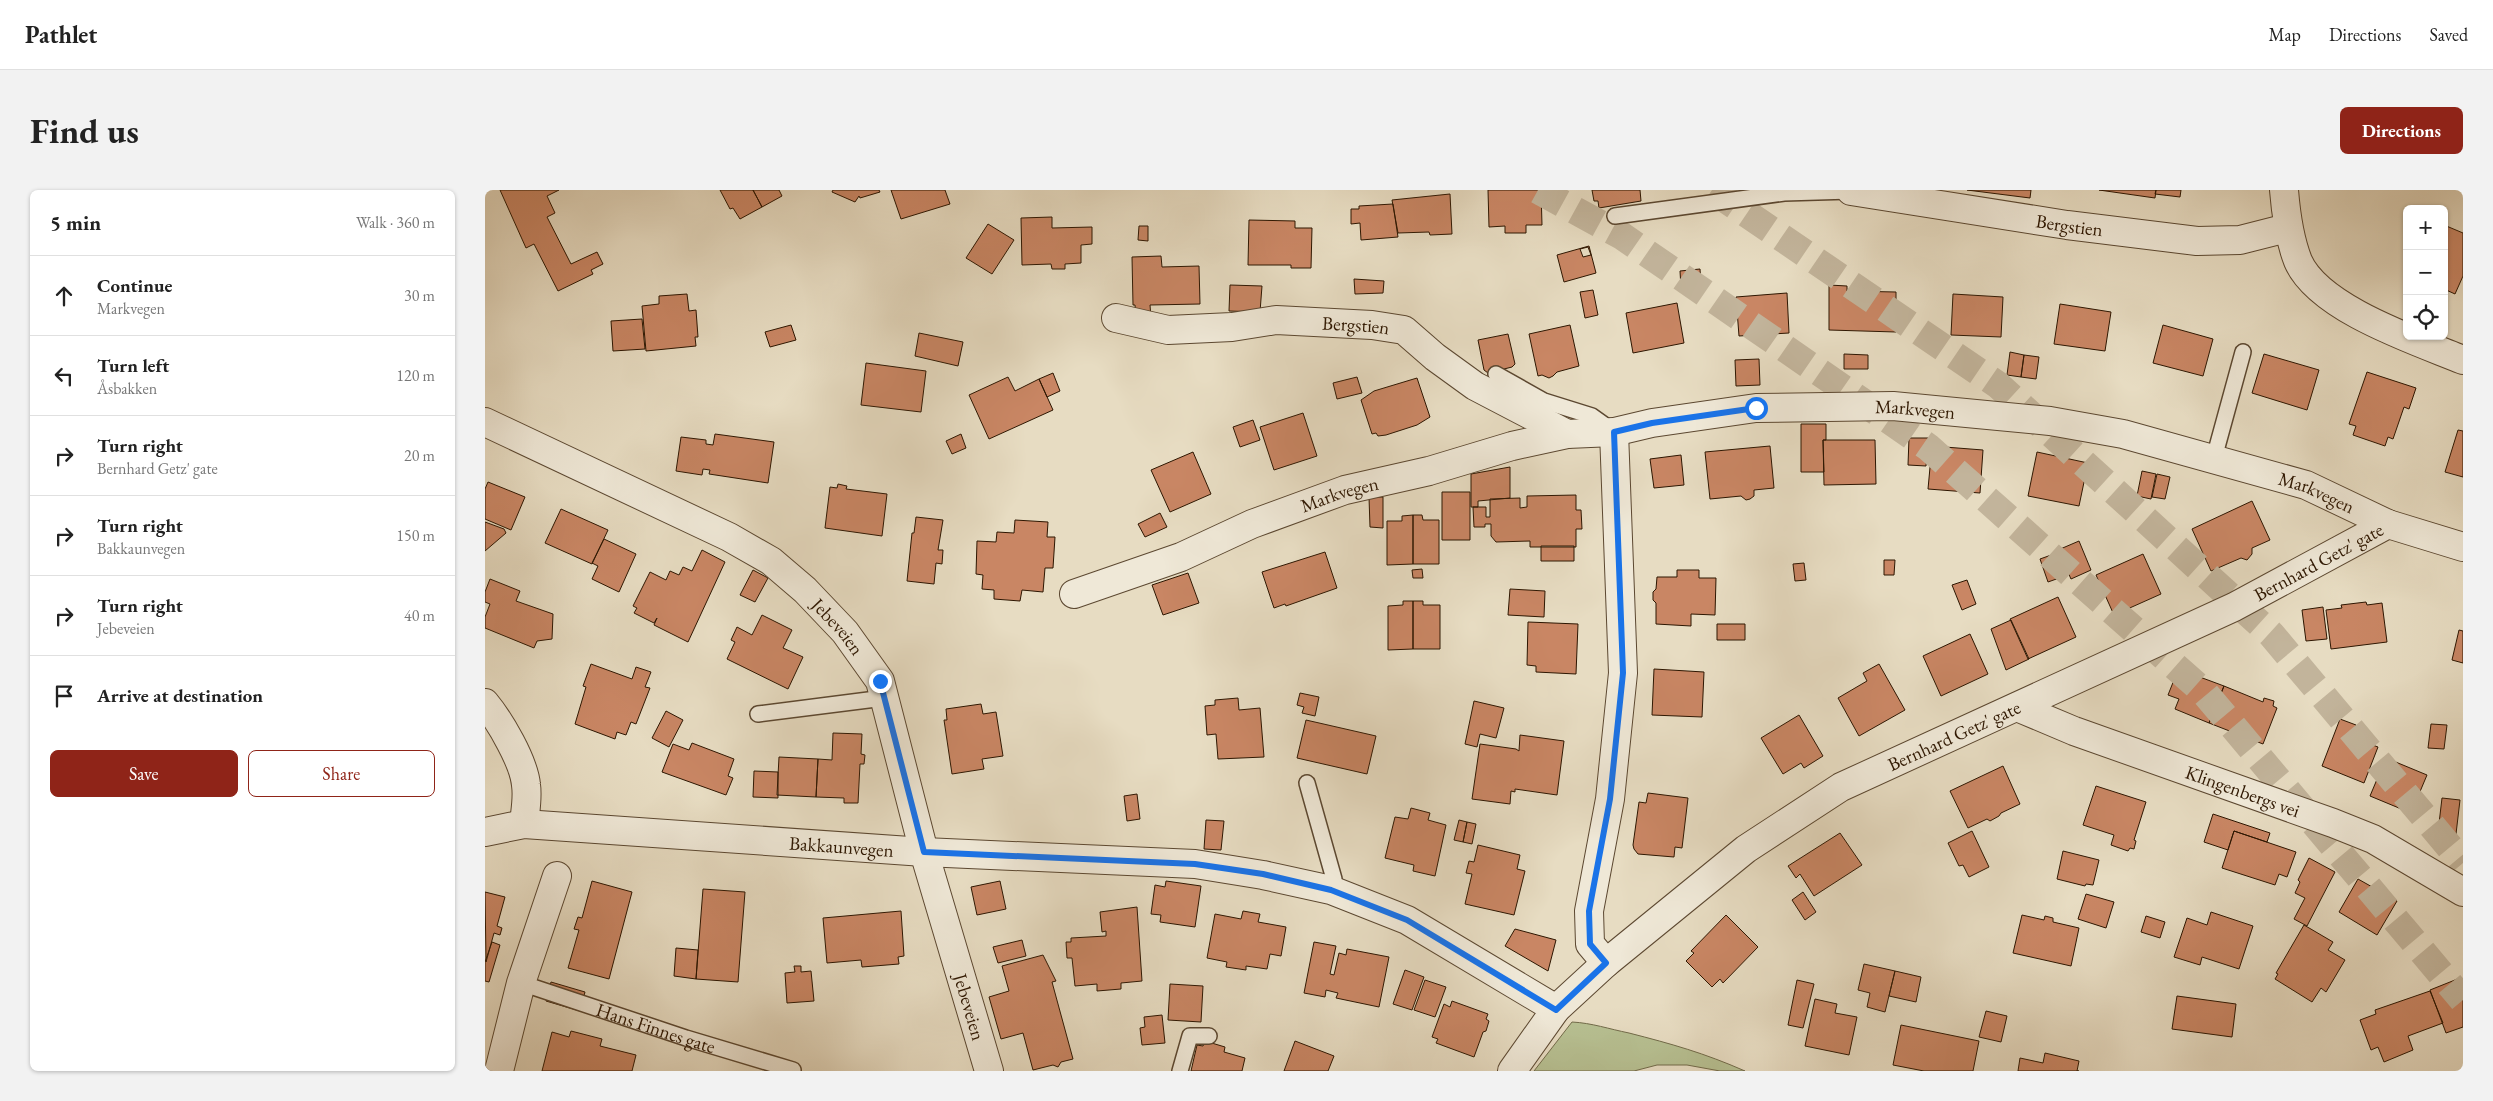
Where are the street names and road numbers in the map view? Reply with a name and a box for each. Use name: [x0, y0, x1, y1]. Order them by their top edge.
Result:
street label: Bergstien: [2034, 208, 2104, 242]
street label: Bergstien: [1322, 310, 1391, 340]
street label: Markvegen: [1875, 393, 1956, 424]
street label: Markvegen: [2276, 465, 2359, 519]
street label: Markvegen: [1297, 470, 1381, 518]
street label: Bernhard Getz' gate: [2249, 517, 2387, 607]
street label: Jebeveien: [805, 591, 870, 660]
street label: Bernhard Getz' gate: [1883, 694, 2024, 777]
street label: Klingenbergs vei: [2182, 759, 2304, 823]
street label: Bakkaunvegen: [788, 830, 895, 862]
street label: Jebeveien: [948, 968, 992, 1043]
street label: Hans Finnes gate: [593, 996, 718, 1059]

